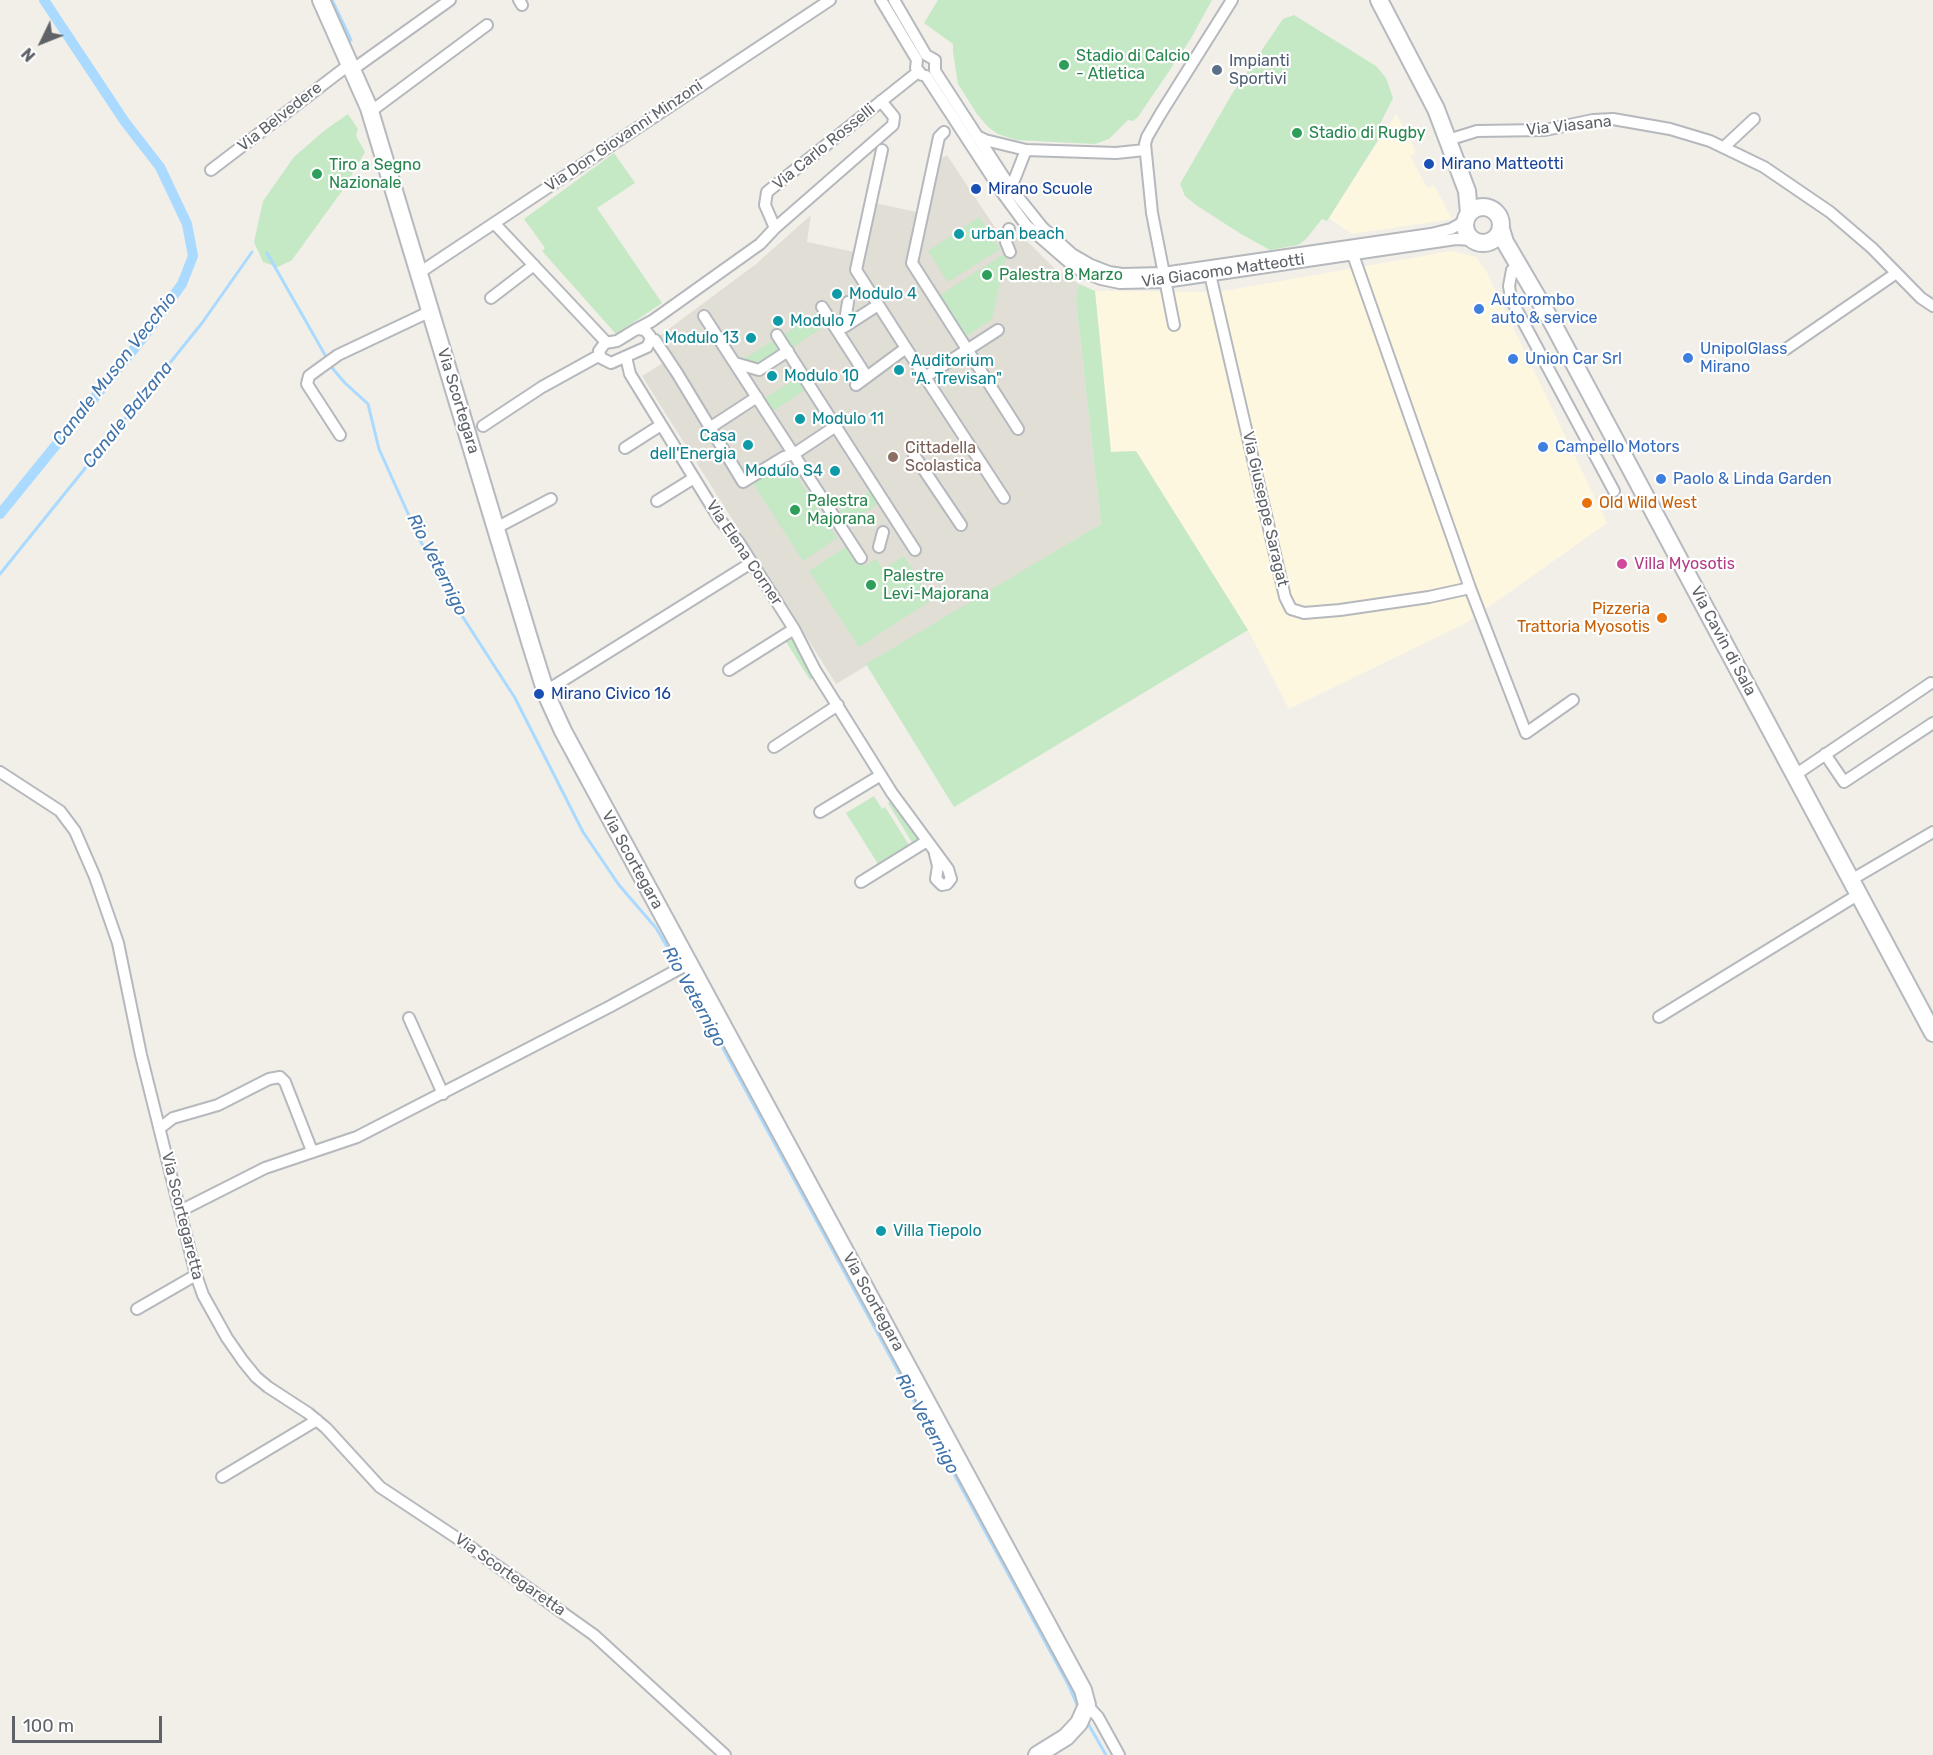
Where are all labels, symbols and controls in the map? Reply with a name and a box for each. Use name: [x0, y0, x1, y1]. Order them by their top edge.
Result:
north arrow: [12, 12, 72, 72]
text: N: [18, 44, 39, 65]
place label: Stadio di Calcio - Atletica: [1076, 46, 1190, 84]
place label: Impianti Sportivi: [1229, 51, 1290, 89]
marker: Stadio di Calcio - Atletica: [1057, 58, 1071, 72]
marker: Impianti Sportivi: [1210, 63, 1224, 77]
street label: Via Don Giovanni Minzoni: [541, 76, 707, 196]
street label: Via Belvedere: [234, 78, 326, 156]
street label: Via Carlo Rosselli: [769, 100, 879, 194]
street label: Via Viasana: [1525, 112, 1613, 140]
place label: Stadio di Rugby: [1309, 123, 1426, 143]
marker: Stadio di Rugby: [1290, 126, 1304, 140]
place label: Mirano Matteotti: [1441, 154, 1564, 174]
place label: Tiro a Segno Nazionale: [329, 155, 421, 193]
marker: Mirano Matteotti: [1422, 157, 1436, 171]
marker: Tiro a Segno Nazionale: [310, 167, 324, 181]
place label: Mirano Scuole: [988, 179, 1093, 199]
marker: Mirano Scuole: [969, 182, 983, 196]
place label: urban beach: [971, 224, 1065, 244]
marker: urban beach: [952, 227, 966, 241]
street label: Via Giacomo Matteotti: [1140, 250, 1306, 292]
place label: Palestra 8 Marzo: [999, 265, 1123, 285]
marker: Palestra 8 Marzo: [980, 268, 994, 282]
place label: Modulo 4: [849, 284, 917, 304]
marker: Modulo 4: [830, 287, 844, 301]
water label: Canale Muson Vecchio: [48, 288, 182, 450]
place label: Autorombo auto & service: [1491, 290, 1598, 328]
marker: Autorombo auto & service: [1472, 302, 1486, 316]
place label: Modulo 7: [790, 311, 856, 331]
marker: Modulo 7: [771, 314, 785, 328]
place label: Modulo 13: [665, 328, 739, 348]
marker: Modulo 13: [744, 331, 758, 345]
place label: UnipolGlass Mirano: [1700, 339, 1787, 377]
street label: Via Scortegara: [433, 346, 483, 456]
place label: Union Car Srl: [1525, 349, 1622, 369]
place label: Auditorium "A. Trevisan": [911, 351, 1002, 389]
marker: UnipolGlass Mirano: [1681, 351, 1695, 365]
marker: Union Car Srl: [1506, 352, 1520, 366]
water label: Canale Balzana: [78, 357, 178, 473]
marker: Auditorium "A. Trevisan": [892, 363, 906, 377]
place label: Modulo 10: [784, 366, 859, 386]
marker: Modulo 10: [765, 369, 779, 383]
place label: Modulo 11: [812, 409, 884, 429]
marker: Modulo 11: [793, 412, 807, 426]
place label: Casa dell'Energia: [650, 426, 736, 464]
street label: Via Giuseppe Saragat: [1238, 430, 1292, 588]
place label: Campello Motors: [1555, 437, 1680, 457]
marker: Casa dell'Energia: [741, 438, 755, 452]
place label: Cittadella Scolastica: [905, 438, 982, 476]
marker: Campello Motors: [1536, 440, 1550, 454]
marker: Cittadella Scolastica: [886, 450, 900, 464]
place label: Modulo S4: [745, 461, 823, 481]
marker: Modulo S4: [828, 464, 842, 478]
place label: Paolo & Linda Garden: [1673, 469, 1832, 489]
marker: Paolo & Linda Garden: [1654, 472, 1668, 486]
place label: Palestra Majorana: [807, 491, 875, 529]
place label: Old Wild West: [1599, 493, 1697, 513]
marker: Old Wild West: [1580, 496, 1594, 510]
street label: Via Elena Corner: [702, 497, 786, 609]
marker: Palestra Majorana: [788, 503, 802, 517]
water label: Rio Veternigo: [402, 510, 472, 620]
place label: Villa Myosotis: [1634, 554, 1735, 574]
marker: Villa Myosotis: [1615, 557, 1629, 571]
place label: Palestre Levi-Majorana: [883, 566, 989, 604]
marker: Palestre Levi-Majorana: [864, 578, 878, 592]
street label: Via Cavin di Sala: [1686, 583, 1760, 699]
place label: Pizzeria Trattoria Myosotis: [1517, 599, 1650, 637]
marker: Pizzeria Trattoria Myosotis: [1655, 611, 1669, 625]
place label: Mirano Civico 16: [551, 684, 671, 704]
marker: Mirano Civico 16: [532, 687, 546, 701]
street label: Via Scortegara: [597, 807, 667, 913]
water label: Rio Veternigo: [657, 943, 731, 1051]
street label: Via Scortegaretta: [157, 1150, 207, 1282]
place label: Villa Tiepolo: [893, 1221, 982, 1241]
marker: Villa Tiepolo: [874, 1224, 888, 1238]
street label: Via Scortegara: [838, 1249, 908, 1355]
water label: Rio Veternigo: [890, 1370, 964, 1478]
street label: Via Scortegaretta: [451, 1530, 569, 1620]
scale bar: [15, 1704, 165, 1742]
text: 100 m: [23, 1715, 74, 1737]

